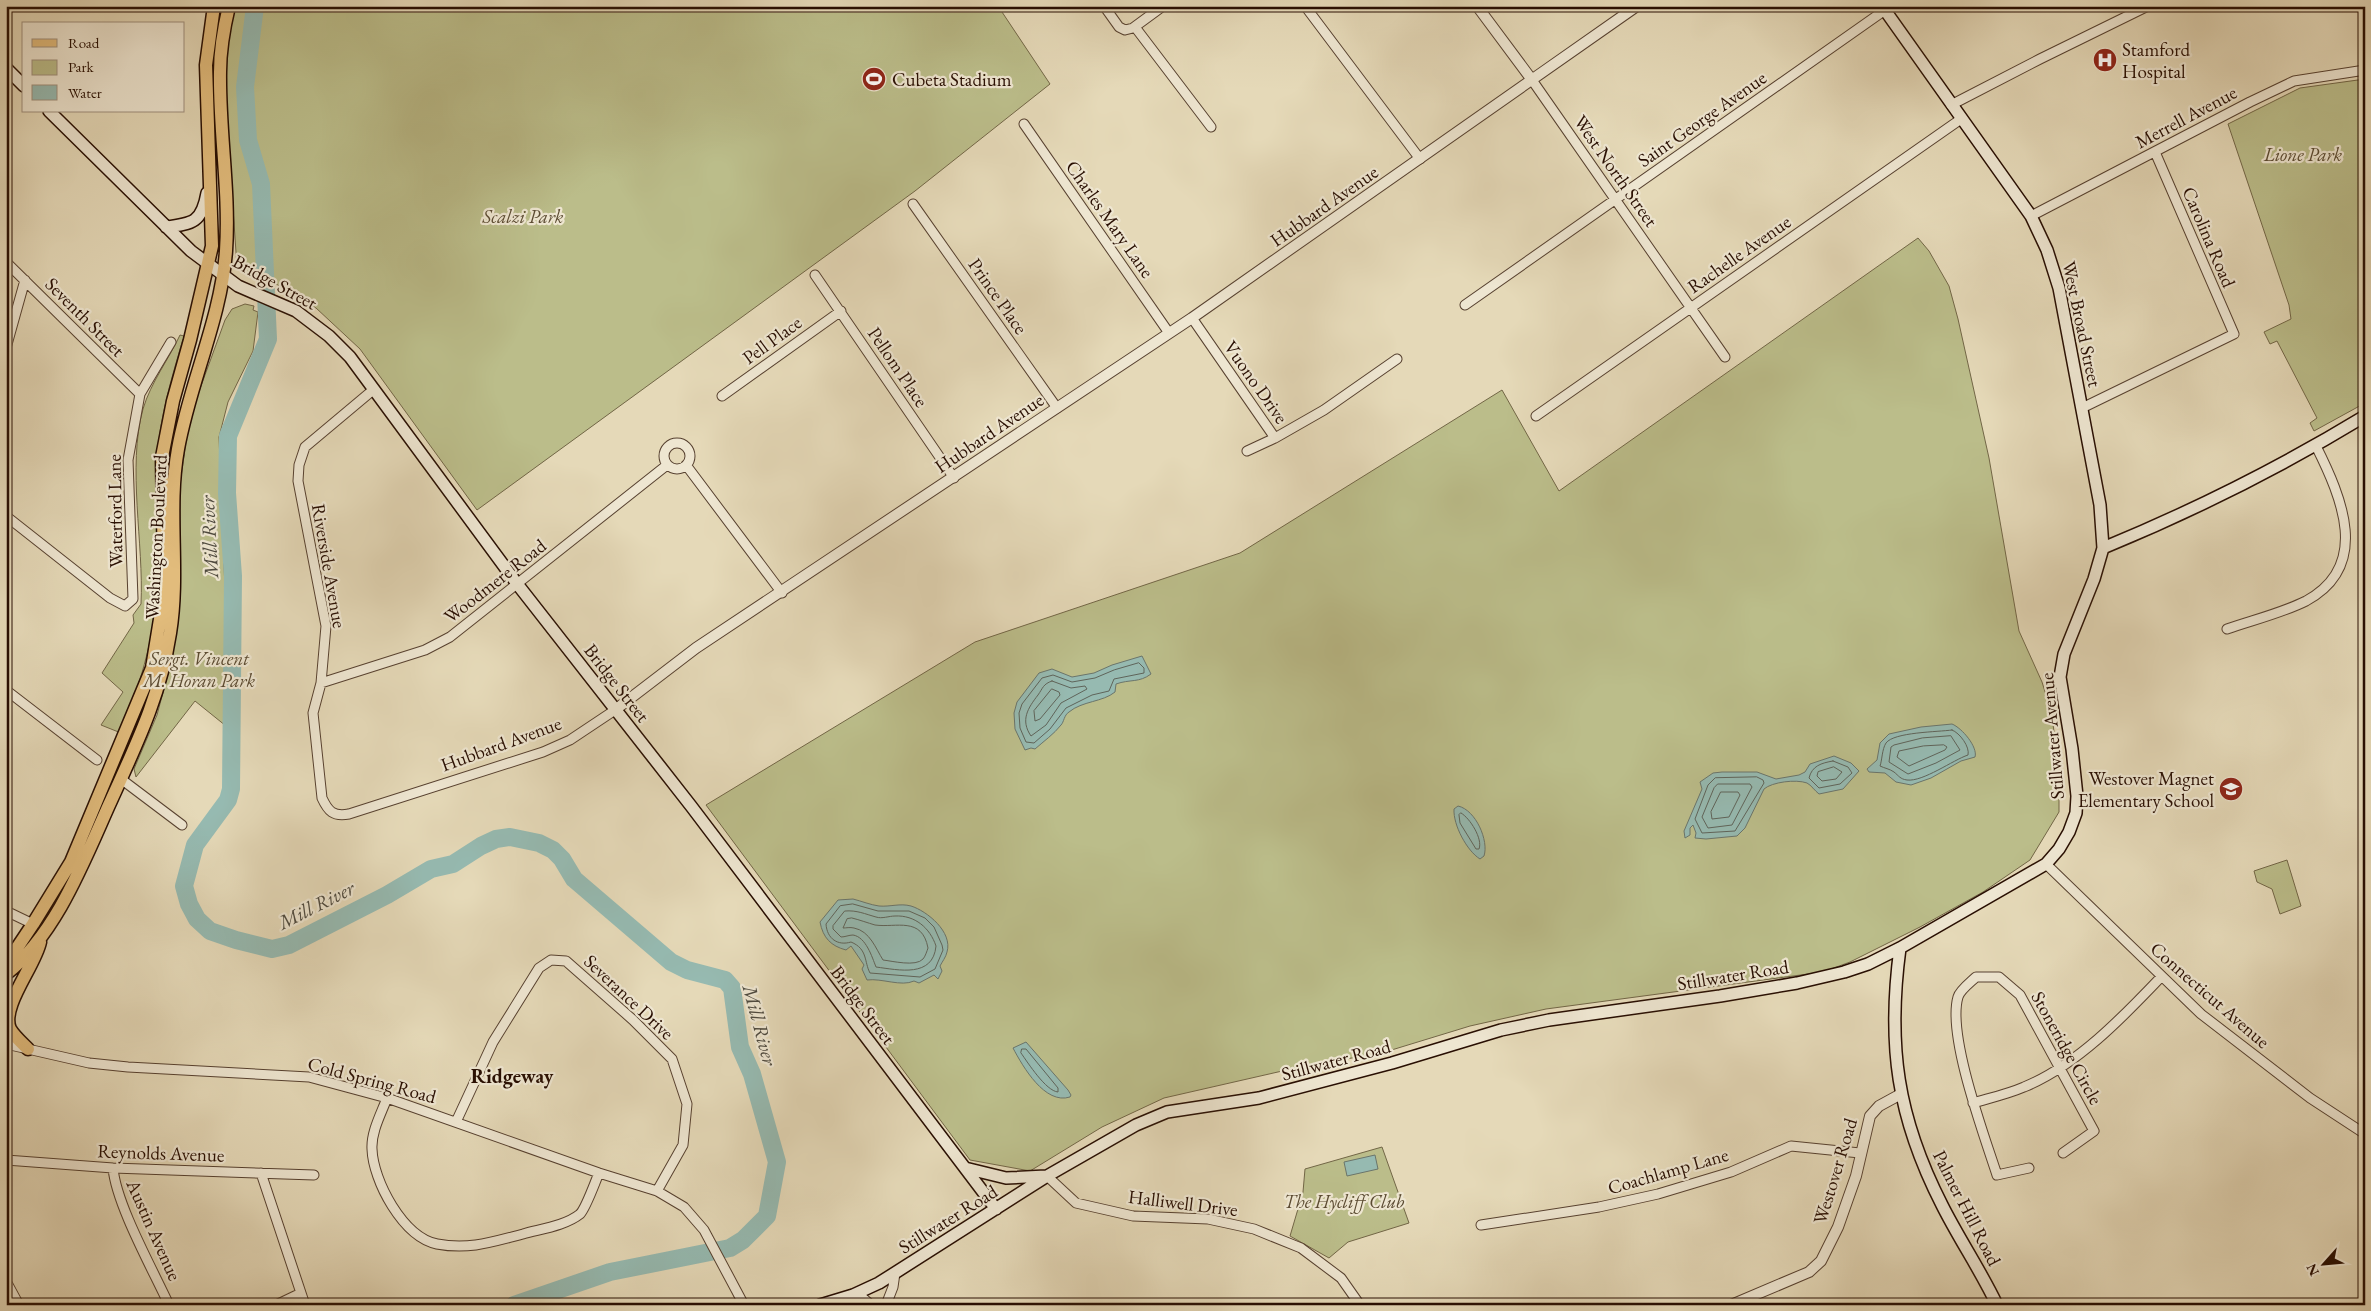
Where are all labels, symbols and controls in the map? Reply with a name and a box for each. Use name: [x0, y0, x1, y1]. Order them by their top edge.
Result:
legend: [22, 22, 185, 112]
text: Road: [68, 33, 100, 52]
place label: Stamford Hospital: [2122, 37, 2190, 84]
hospital icon: Stamford Hospital: [2092, 47, 2118, 73]
text: Park: [68, 57, 95, 76]
street label: Saint George Avenue: [1633, 65, 1771, 173]
sports icon: Cubeta Stadium: [861, 66, 887, 92]
place label: Cubeta Stadium: [892, 67, 1012, 92]
street label: Merrell Avenue: [2131, 80, 2241, 154]
text: Water: [68, 83, 102, 102]
street label: West North Street: [1568, 110, 1664, 232]
park label: Lione Park: [2263, 142, 2343, 167]
street label: Charles Mary Lane: [1060, 155, 1160, 283]
street label: Hubbard Avenue: [1265, 159, 1383, 253]
street label: Carolina Road: [2177, 183, 2242, 291]
park label: Scalzi Park: [481, 204, 564, 229]
street label: Rachelle Avenue: [1682, 209, 1796, 299]
street label: Bridge Street: [228, 249, 322, 315]
street label: Prince Place: [963, 253, 1033, 339]
street label: West Broad Street: [2056, 259, 2108, 389]
street label: Seventh Street: [40, 272, 130, 362]
street label: Pell Place: [737, 310, 807, 370]
street label: Pellom Place: [862, 322, 934, 412]
street label: Vuono Drive: [1218, 336, 1294, 428]
street label: Hubbard Avenue: [930, 387, 1048, 479]
street label: Washington Boulevard: [139, 453, 173, 620]
street label: Waterford Lane: [102, 454, 128, 568]
water label: Mill River: [194, 494, 224, 580]
street label: Riverside Avenue: [306, 502, 352, 630]
street label: Woodmere Road: [439, 533, 552, 629]
street label: Bridge Street: [579, 639, 655, 727]
park label: Sergt. Vincent M. Horan Park: [142, 646, 255, 693]
street label: Stillwater Avenue: [2034, 672, 2070, 800]
street label: Hubbard Avenue: [437, 711, 565, 777]
place label: Westover Magnet Elementary School: [2078, 766, 2214, 813]
school or university icon: Westover Magnet Elementary School: [2218, 776, 2244, 802]
water label: Mill River: [272, 874, 360, 936]
street label: Connecticut Avenue: [2145, 936, 2275, 1054]
street label: Severance Drive: [579, 949, 679, 1045]
street label: Stillwater Road: [1676, 954, 1791, 996]
street label: Bridge Street: [825, 960, 901, 1050]
water label: Mill River: [736, 981, 784, 1070]
street label: Stoneridge Circle: [2026, 987, 2108, 1109]
street label: Stillwater Road: [1279, 1033, 1394, 1087]
street label: Cold Spring Road: [305, 1051, 439, 1109]
district label: Ridgeway: [471, 1063, 554, 1089]
street label: Westover Road: [1807, 1115, 1863, 1227]
street label: Reynolds Avenue: [97, 1138, 225, 1168]
street label: Coachlamp Lane: [1605, 1142, 1731, 1200]
street label: Palmer Hill Road: [1927, 1146, 2007, 1270]
street label: Austin Avenue: [120, 1175, 187, 1285]
street label: Stillwater Road: [894, 1178, 1003, 1259]
street label: Halliwell Drive: [1127, 1184, 1239, 1222]
park label: The Hycliff Club: [1284, 1189, 1405, 1214]
north arrow: [2298, 1238, 2348, 1288]
text: N: [2302, 1260, 2323, 1279]

